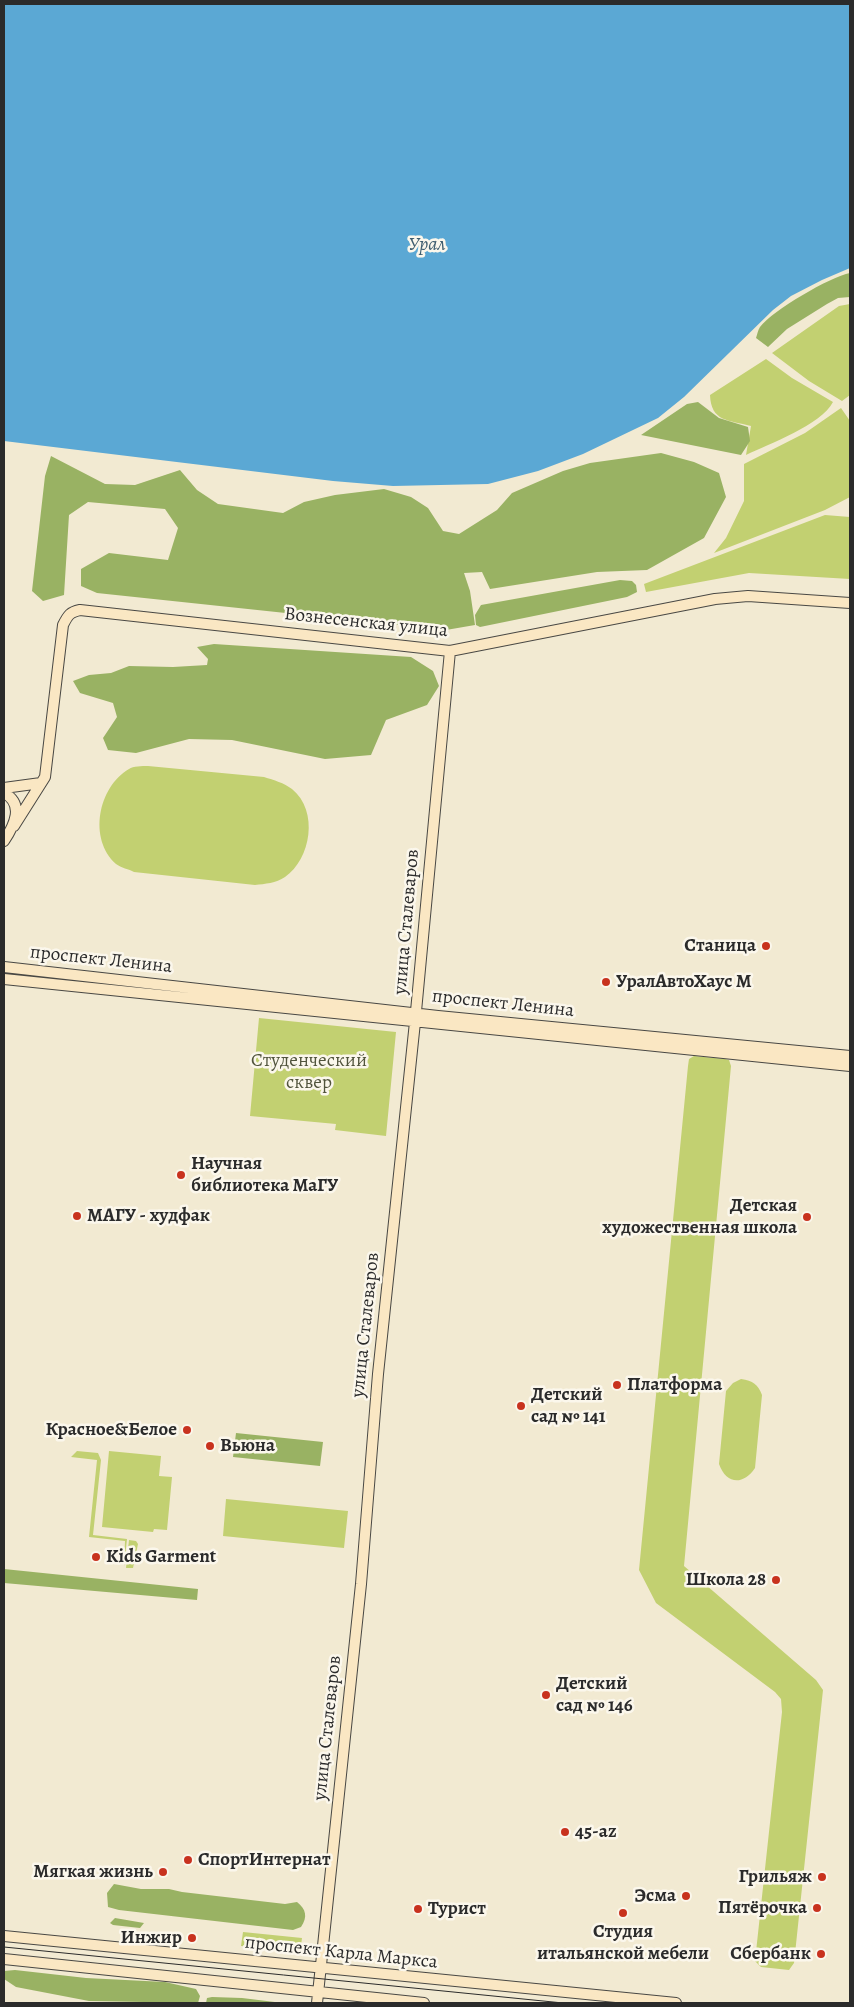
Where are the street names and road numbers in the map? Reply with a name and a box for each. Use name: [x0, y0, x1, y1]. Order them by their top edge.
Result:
street label: Вознесенская улица: [283, 603, 449, 643]
street label: улица Сталеваров: [389, 848, 425, 996]
street label: проспект Ленина: [29, 941, 173, 979]
street label: проспект Ленина: [431, 985, 575, 1023]
street label: улица Сталеваров: [347, 1251, 385, 1399]
street label: улица Сталеваров: [309, 1654, 347, 1802]
street label: проспект Карла Маркса: [243, 1932, 439, 1974]

